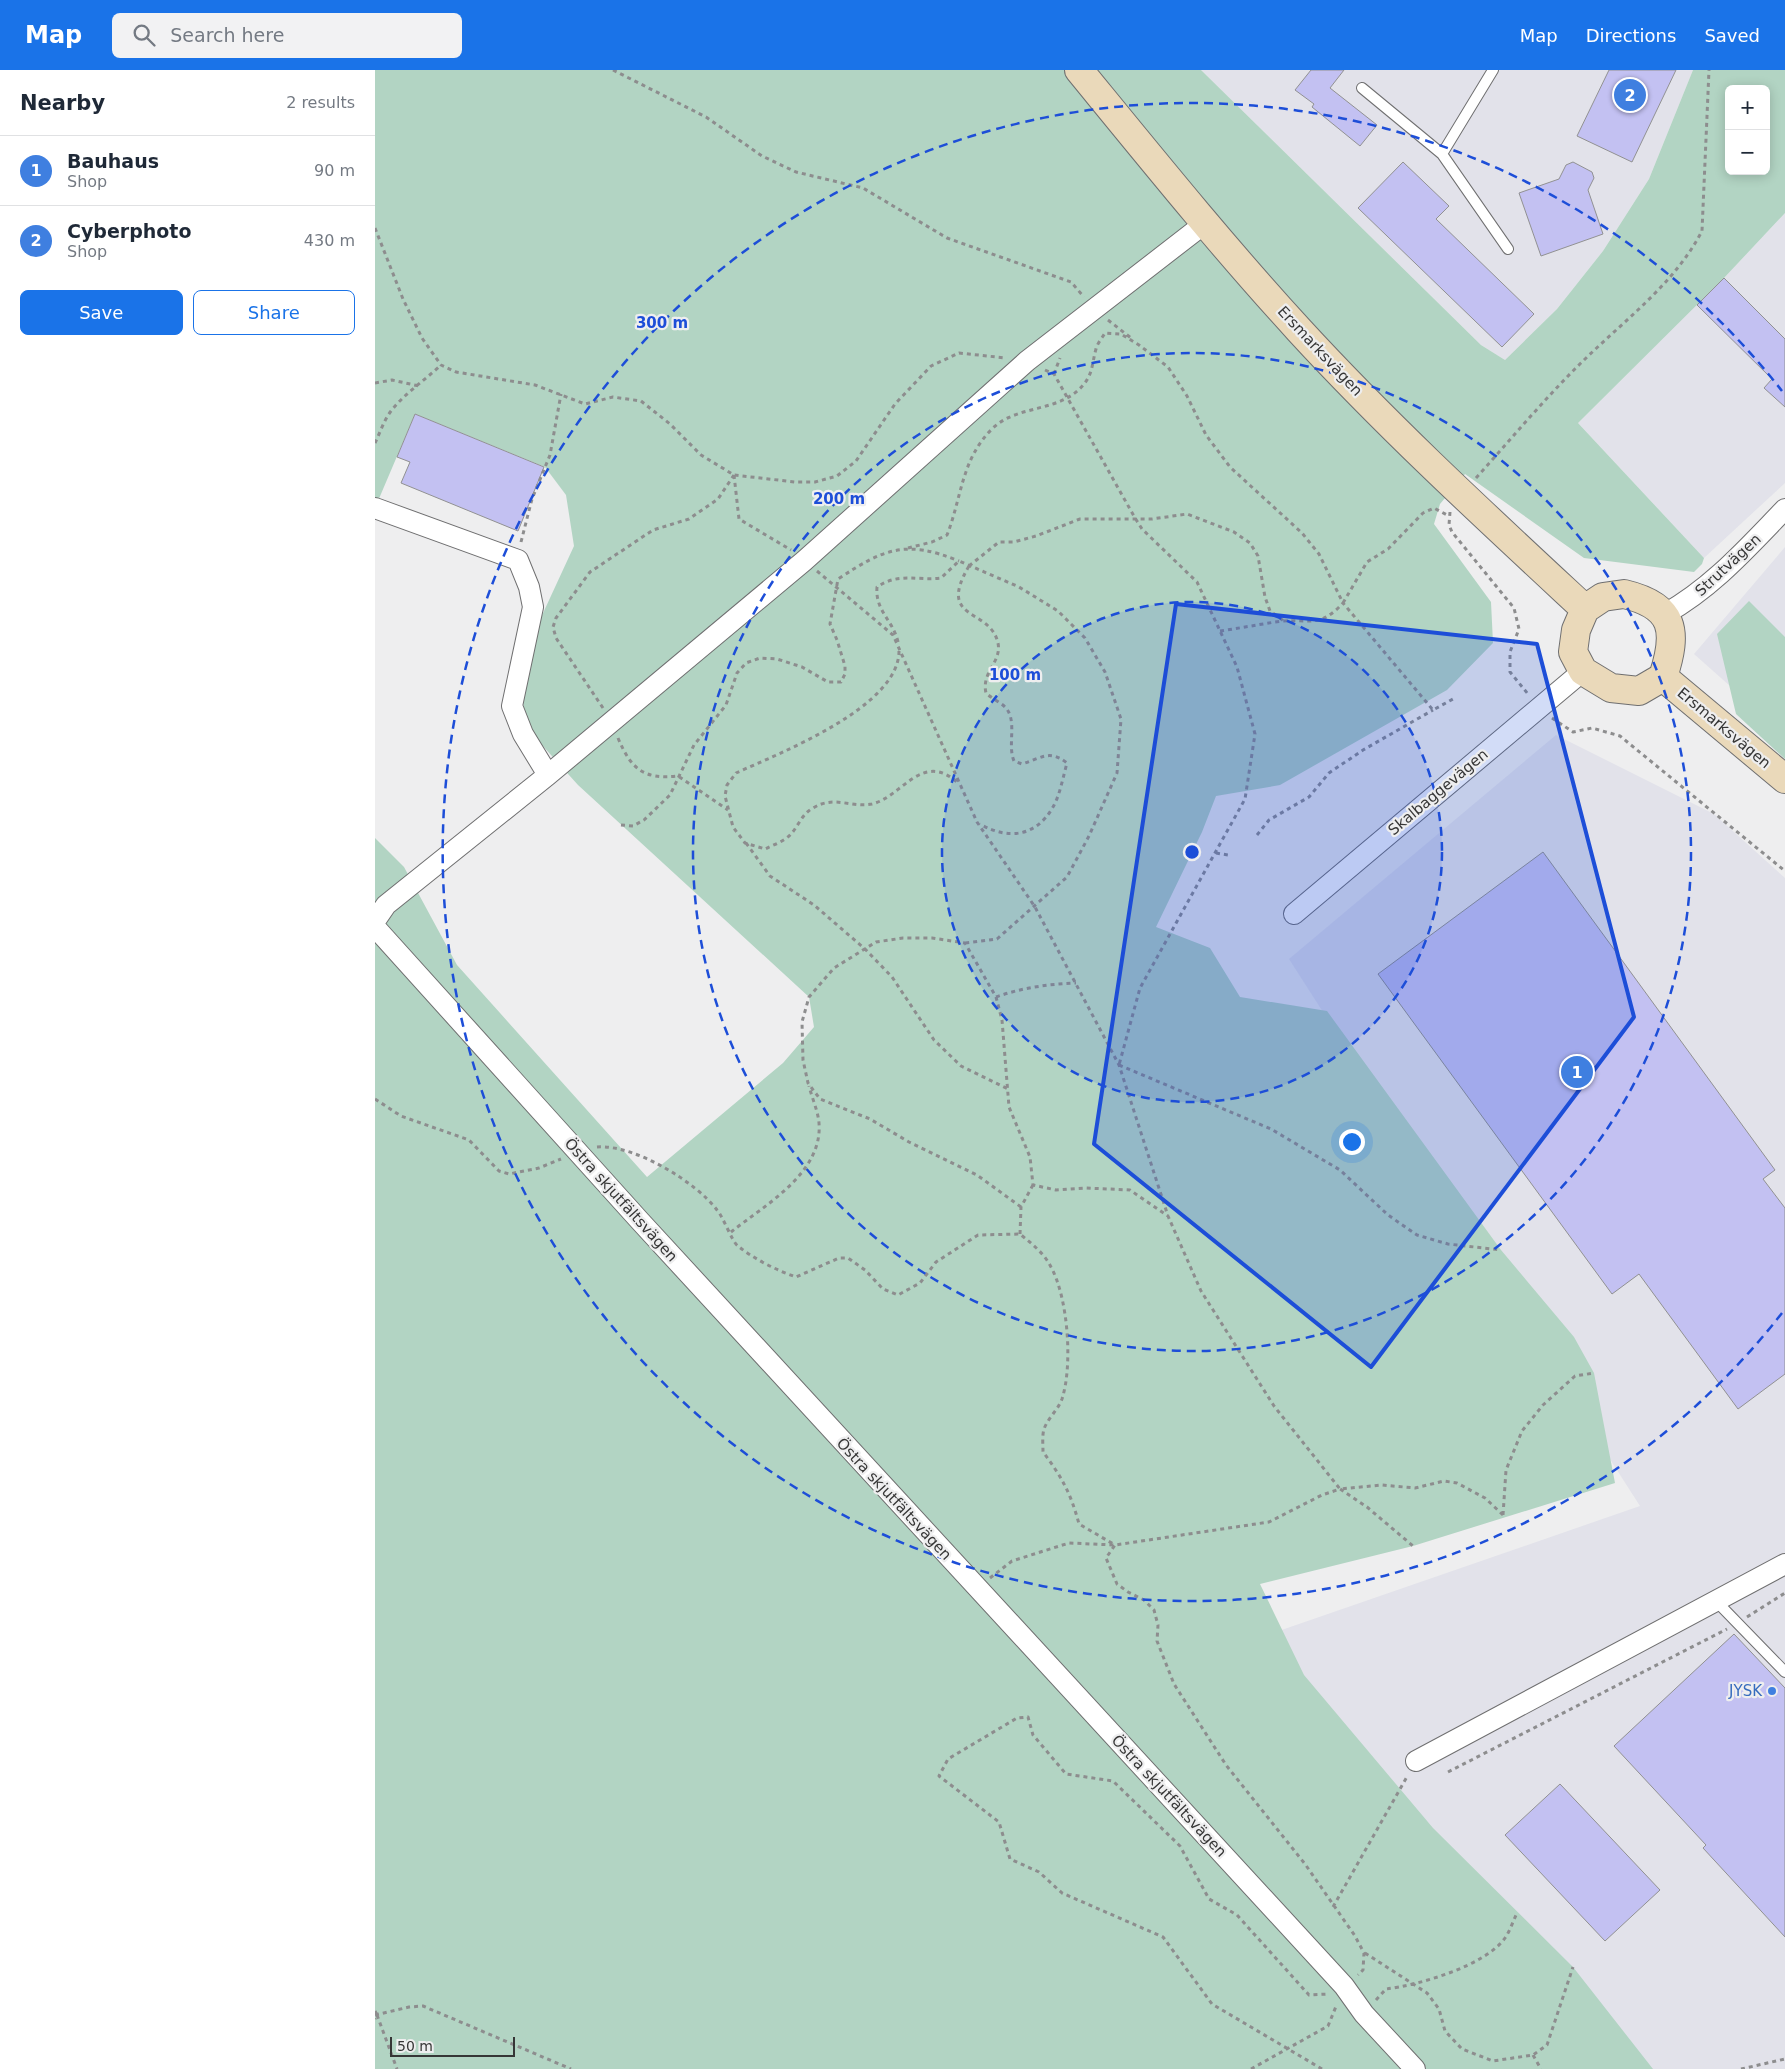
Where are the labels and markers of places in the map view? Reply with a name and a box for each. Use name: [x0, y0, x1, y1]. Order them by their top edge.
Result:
pin: 2: [1614, 76, 1646, 114]
centre of rings: [1183, 843, 1201, 861]
pin: 1: [1561, 1053, 1593, 1091]
place label: JYSK: [1728, 1682, 1763, 1700]
marker: JYSK: [1766, 1685, 1778, 1697]

